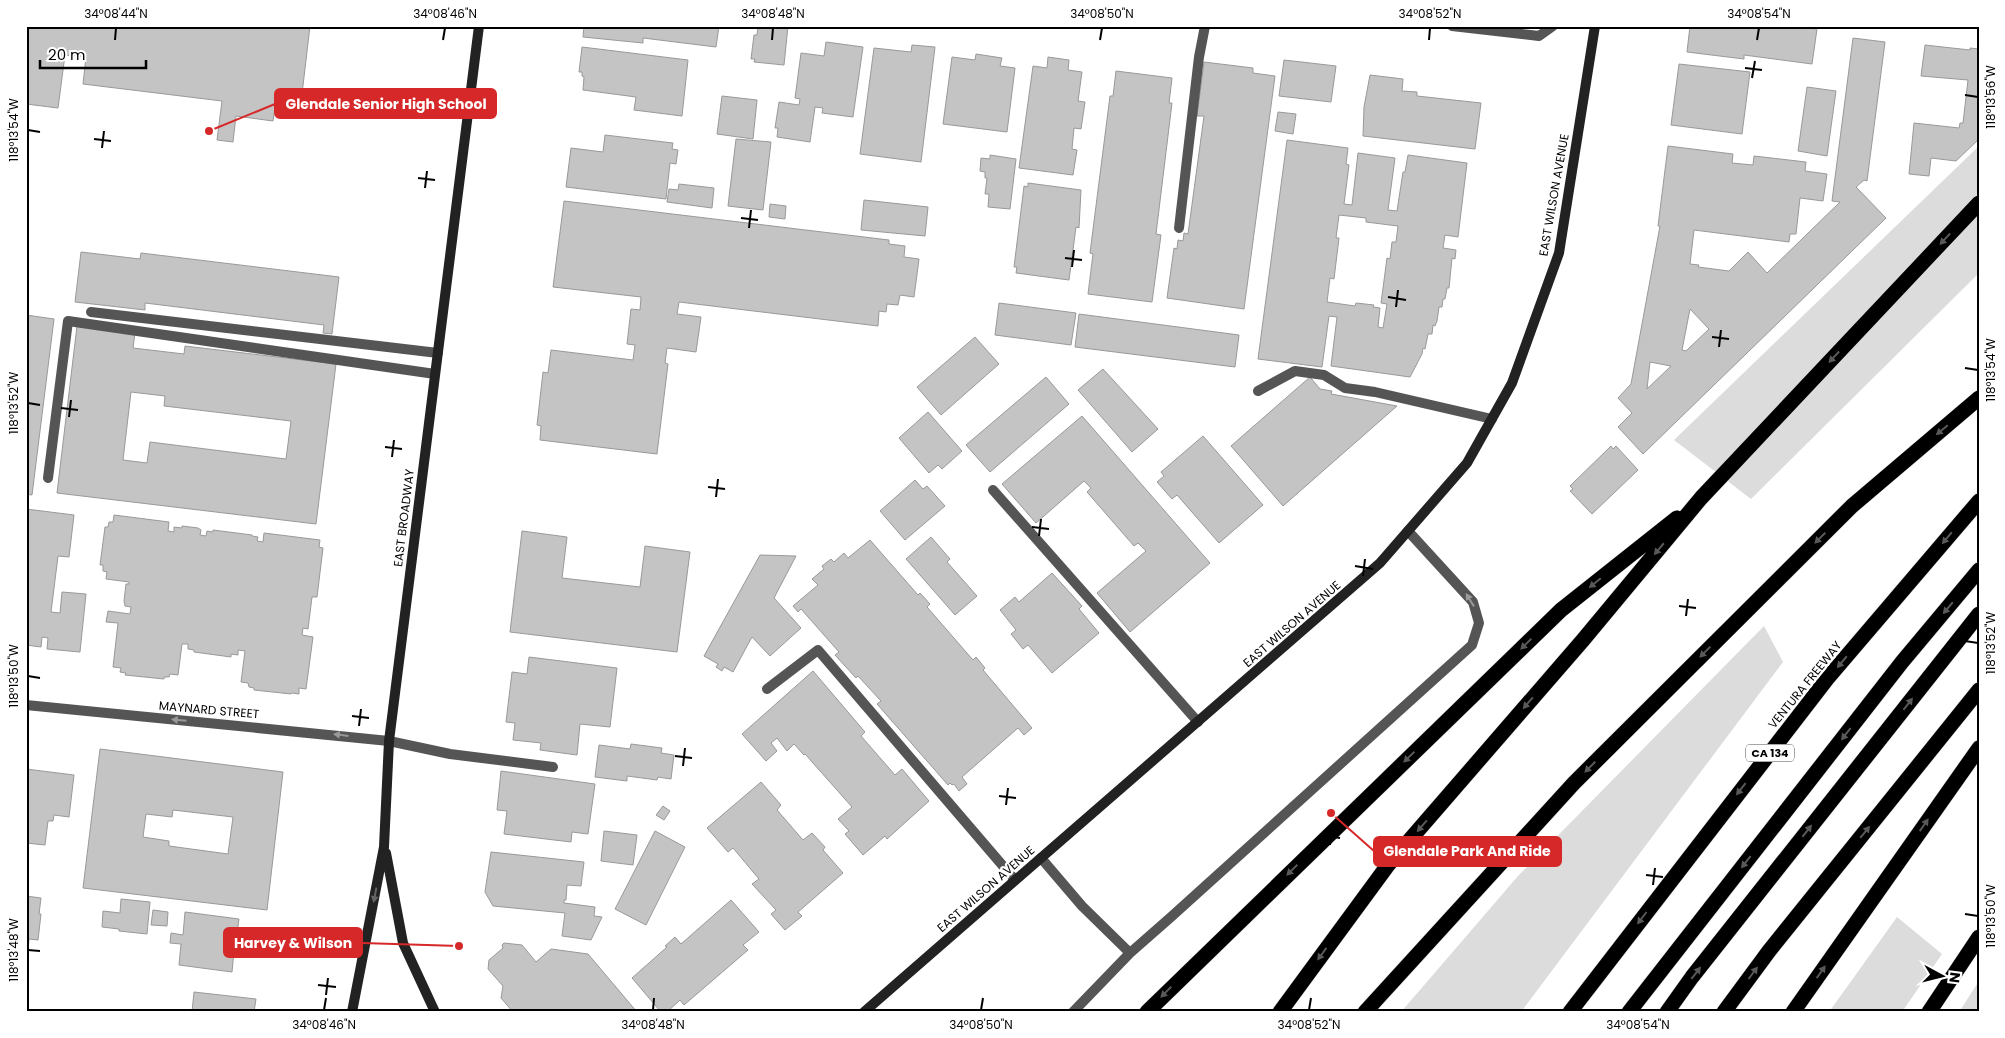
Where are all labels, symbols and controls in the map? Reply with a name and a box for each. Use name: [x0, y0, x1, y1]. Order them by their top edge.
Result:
text: 34°08'44"N: [84, 5, 148, 22]
text: 34°08'46"N: [413, 5, 477, 22]
text: 34°08'48"N: [741, 5, 805, 22]
text: 34°08'50"N: [1070, 5, 1134, 22]
text: 34°08'52"N: [1399, 5, 1461, 22]
text: 34°08'54"N: [1727, 5, 1791, 22]
scale bar: [40, 38, 146, 70]
text: 20 m: [48, 44, 86, 65]
text: 118°13'56"W: [1982, 65, 1999, 129]
callout: Glendale Senior High School: [275, 89, 496, 118]
text: Glendale Senior High School: [285, 94, 487, 114]
text: 118°13'54"W: [5, 98, 22, 162]
street label: EAST WILSON AVENUE: [1534, 132, 1573, 257]
one-way arrow: [1939, 232, 1951, 244]
text: 118°13'54"W: [1982, 338, 1999, 402]
one-way arrow: [1828, 351, 1840, 363]
text: 118°13'52"W: [5, 371, 22, 434]
one-way arrow: [1935, 424, 1948, 435]
street label: EAST BROADWAY: [389, 468, 418, 568]
one-way arrow: [1814, 531, 1826, 543]
one-way arrow: [1942, 532, 1953, 544]
one-way arrow: [1653, 542, 1664, 555]
street label: EAST WILSON AVENUE: [1239, 577, 1344, 671]
one-way arrow: [1589, 577, 1602, 588]
one-way arrow: [1466, 593, 1475, 606]
one-way arrow: [1942, 601, 1953, 614]
text: 118°13'52"W: [1982, 611, 1999, 674]
street label: VENTURA FREEWAY: [1764, 637, 1845, 732]
one-way arrow: [1520, 638, 1532, 650]
text: 118°13'50"W: [5, 644, 22, 708]
one-way arrow: [1699, 646, 1711, 658]
one-way arrow: [1836, 655, 1847, 668]
one-way arrow: [1523, 696, 1534, 709]
street label: MAYNARD STREET: [158, 697, 260, 722]
one-way arrow: [1902, 698, 1913, 711]
one-way arrow: [171, 715, 187, 723]
one-way arrow: [1840, 727, 1851, 740]
one-way arrow: [332, 731, 348, 739]
road number: CA 134: [1746, 744, 1794, 761]
one-way arrow: [1403, 751, 1415, 763]
one-way arrow: [1584, 761, 1596, 773]
one-way arrow: [1736, 783, 1747, 796]
one-way arrow: [1416, 819, 1428, 831]
one-way arrow: [1919, 819, 1930, 832]
one-way arrow: [1802, 825, 1813, 838]
one-way arrow: [1859, 825, 1870, 838]
callout: Glendale Park And Ride: [1374, 837, 1561, 866]
text: Glendale Park And Ride: [1383, 841, 1551, 861]
street label: EAST WILSON AVENUE: [933, 842, 1038, 936]
one-way arrow: [1740, 856, 1751, 869]
one-way arrow: [1287, 864, 1299, 876]
text: 118°13'50"W: [1982, 884, 1999, 948]
one-way arrow: [371, 887, 379, 902]
one-way arrow: [1636, 911, 1647, 924]
text: 118°13'48"W: [5, 918, 22, 982]
callout: Harvey & Wilson: [224, 928, 362, 957]
text: Harvey & Wilson: [234, 933, 352, 953]
one-way arrow: [1317, 947, 1327, 961]
north arrow: [1918, 950, 1968, 1000]
one-way arrow: [1816, 965, 1826, 979]
one-way arrow: [1690, 966, 1701, 979]
one-way arrow: [1748, 966, 1758, 980]
text: N: [1944, 971, 1965, 984]
one-way arrow: [1160, 986, 1172, 998]
text: 34°08'46"N: [292, 1016, 356, 1033]
text: 34°08'48"N: [621, 1016, 685, 1033]
text: 34°08'50"N: [949, 1016, 1013, 1033]
text: 34°08'52"N: [1278, 1016, 1340, 1033]
text: 34°08'54"N: [1606, 1016, 1670, 1033]

